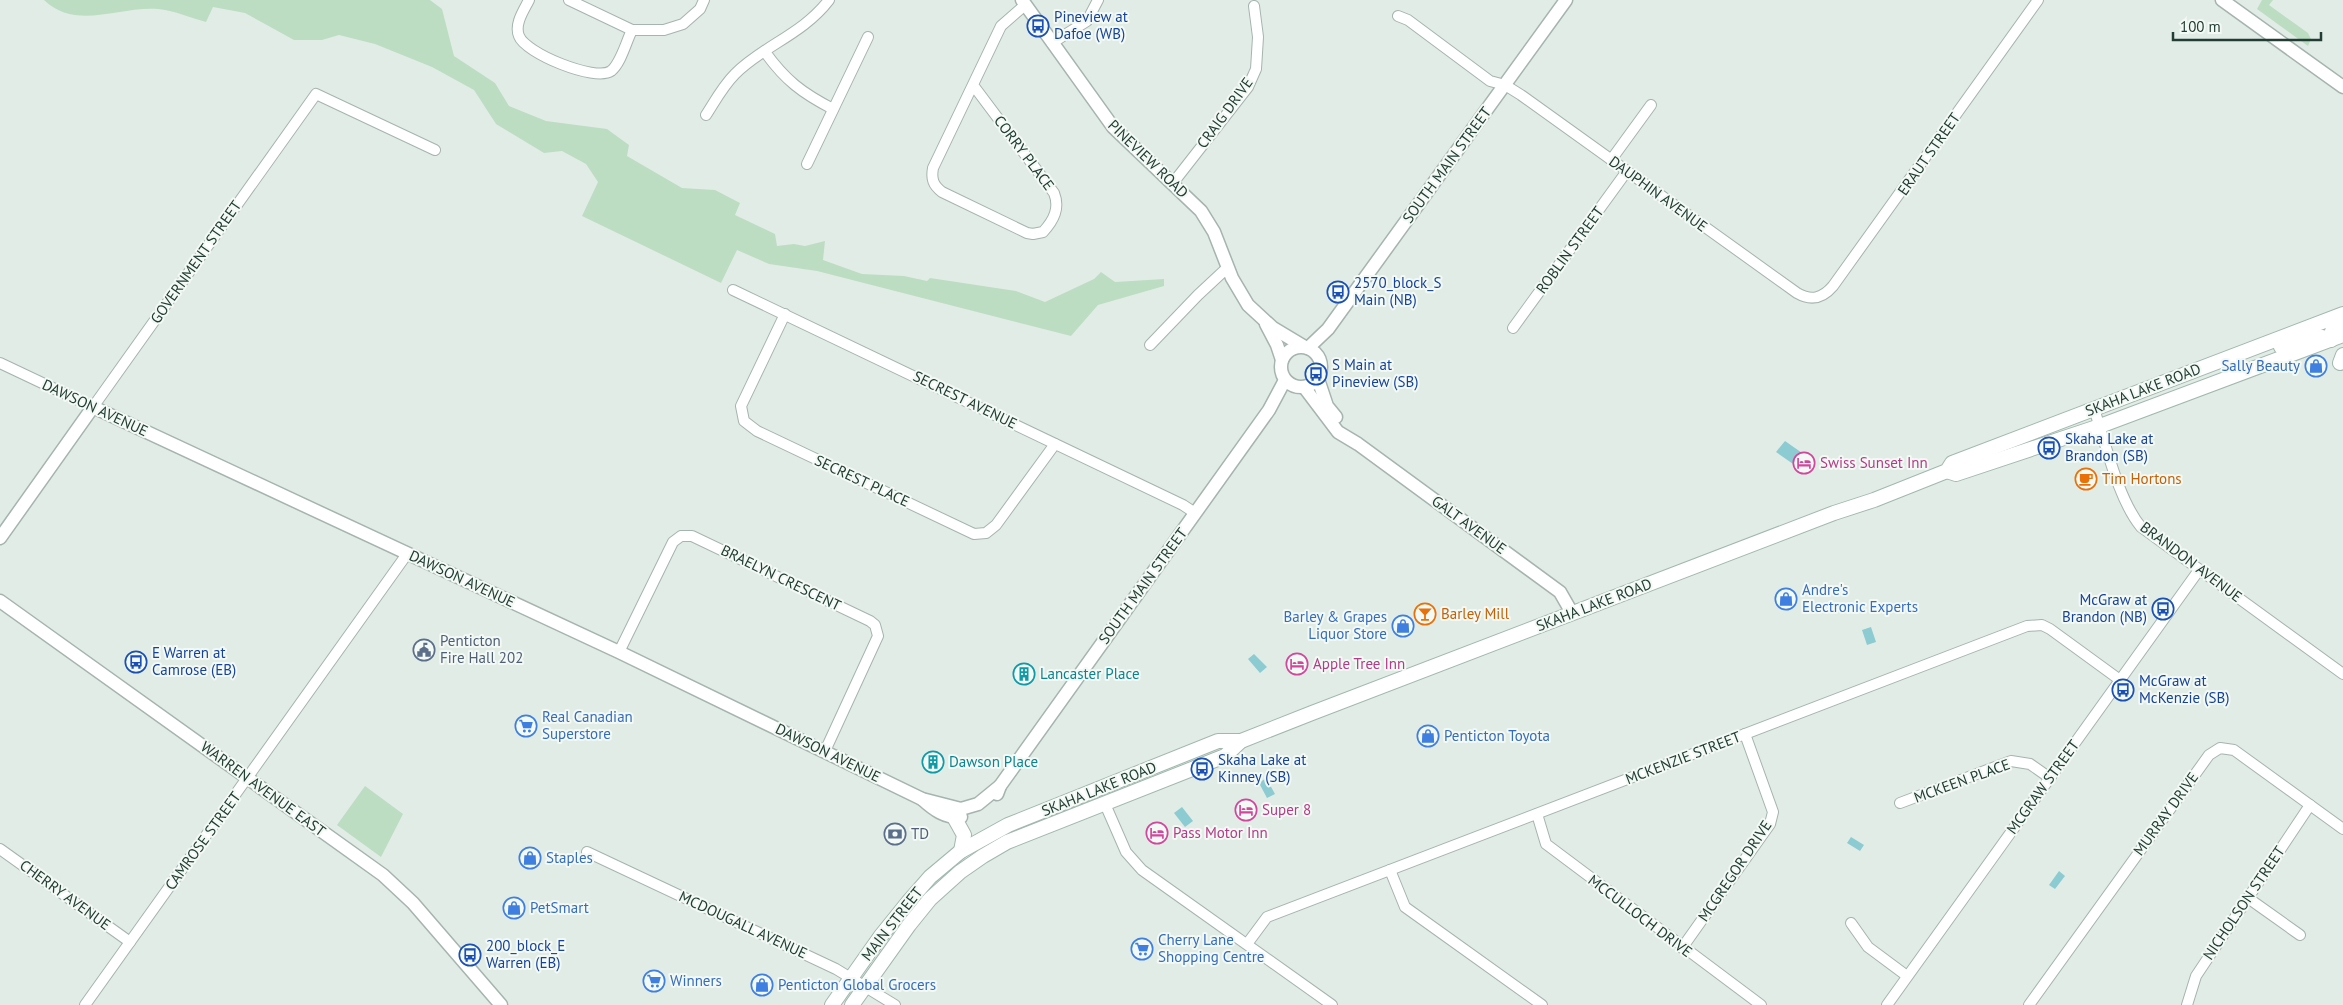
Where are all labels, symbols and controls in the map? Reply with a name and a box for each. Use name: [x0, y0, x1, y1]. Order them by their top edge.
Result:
place label: Pineview at Dafoe (WB): [1054, 7, 1128, 43]
scale bar: [2173, 10, 2320, 42]
bus stop icon: Pineview at Dafoe (WB): [1026, 14, 1050, 38]
text: 100 m: [2180, 17, 2221, 36]
street label: CRAIG DRIVE: [1192, 74, 1257, 152]
street label: SOUTH MAIN STREET: [1398, 102, 1496, 227]
street label: ERAUT STREET: [1893, 108, 1964, 199]
street label: CORRY PLACE: [990, 112, 1059, 194]
street label: PINEVIEW ROAD: [1104, 115, 1193, 202]
street label: DAUPHIN AVENUE: [1605, 152, 1711, 236]
street label: GOVERNMENT STREET: [146, 196, 246, 327]
street label: ROBLIN STREET: [1532, 202, 1608, 297]
place label: 2570_block_S Main (NB): [1354, 273, 1441, 309]
bus stop icon: 2570_block_S Main (NB): [1326, 280, 1350, 304]
shop icon: Sally Beauty: [2304, 354, 2328, 378]
place label: S Main at Pineview (SB): [1332, 355, 1418, 391]
place label: Sally Beauty: [2221, 356, 2300, 375]
street label: SKAHA LAKE ROAD: [2082, 359, 2203, 420]
bus stop icon: S Main at Pineview (SB): [1304, 362, 1328, 386]
street label: SECREST AVENUE: [910, 366, 1020, 433]
street label: DAWSON AVENUE: [39, 375, 151, 440]
place label: Skaha Lake at Brandon (SB): [2065, 429, 2153, 465]
bus stop icon: Skaha Lake at Brandon (SB): [2037, 436, 2061, 460]
street label: SECREST PLACE: [812, 450, 913, 511]
hotel icon: Swiss Sunset Inn: [1792, 451, 1816, 475]
place label: Swiss Sunset Inn: [1820, 453, 1928, 472]
cafe icon: Tim Hortons: [2074, 467, 2098, 491]
place label: Tim Hortons: [2102, 469, 2182, 488]
street label: GALT AVENUE: [1428, 491, 1510, 558]
street label: BRANDON AVENUE: [2137, 517, 2246, 606]
street label: SOUTH MAIN STREET: [1094, 523, 1192, 648]
street label: BRAELYN CRESCENT: [718, 540, 845, 615]
street label: DAWSON AVENUE: [406, 546, 518, 611]
street label: SKAHA LAKE ROAD: [1533, 574, 1654, 635]
place label: Andre's Electronic Experts: [1802, 580, 1918, 616]
shop icon: Andre's Electronic Experts: [1774, 587, 1798, 611]
place label: McGraw at Brandon (NB): [2062, 590, 2147, 626]
bus stop icon: McGraw at Brandon (NB): [2151, 597, 2175, 621]
bar icon: Barley Mill: [1413, 602, 1437, 626]
place label: Barley Mill: [1441, 604, 1510, 623]
place label: Barley & Grapes Liquor Store: [1284, 607, 1387, 643]
shop icon: Barley & Grapes Liquor Store: [1391, 614, 1415, 638]
place label: Penticton Fire Hall 202: [440, 631, 523, 667]
public building icon: Penticton Fire Hall 202: [412, 638, 436, 662]
place label: E Warren at Camrose (EB): [152, 643, 236, 679]
bus stop icon: E Warren at Camrose (EB): [124, 650, 148, 674]
hotel icon: Apple Tree Inn: [1285, 652, 1309, 676]
place label: Apple Tree Inn: [1313, 654, 1405, 673]
building icon: Lancaster Place: [1012, 662, 1036, 686]
place label: Lancaster Place: [1040, 664, 1140, 683]
place label: McGraw at McKenzie (SB): [2139, 671, 2229, 707]
bus stop icon: McGraw at McKenzie (SB): [2111, 678, 2135, 702]
place label: Real Canadian Superstore: [542, 707, 633, 743]
supermarket icon: Real Canadian Superstore: [514, 714, 538, 738]
street label: DAWSON AVENUE: [773, 719, 884, 786]
shop icon: Penticton Toyota: [1416, 724, 1440, 748]
place label: Penticton Toyota: [1444, 726, 1550, 745]
street label: MCKENZIE STREET: [1623, 727, 1744, 788]
street label: MCGRAW STREET: [2002, 735, 2084, 838]
street label: WARREN AVENUE EAST: [197, 737, 330, 841]
building icon: Dawson Place: [921, 750, 945, 774]
place label: Skaha Lake at Kinney (SB): [1218, 750, 1306, 786]
place label: Dawson Place: [949, 752, 1038, 771]
street label: MCKEEN PLACE: [1911, 754, 2013, 807]
street label: SKAHA LAKE ROAD: [1039, 757, 1159, 820]
bus stop icon: Skaha Lake at Kinney (SB): [1190, 757, 1214, 781]
street label: MURRAY DRIVE: [2129, 768, 2202, 859]
street label: CAMROSE STREET: [161, 787, 245, 894]
hotel icon: Super 8: [1234, 798, 1258, 822]
place label: Super 8: [1262, 800, 1311, 819]
street label: MCGREGOR DRIVE: [1694, 816, 1776, 925]
hotel icon: Pass Motor Inn: [1145, 821, 1169, 845]
bank icon: TD: [883, 822, 907, 846]
place label: Pass Motor Inn: [1173, 823, 1268, 842]
place label: TD: [911, 824, 929, 843]
street label: NICHOLSON STREET: [2199, 842, 2289, 963]
shop icon: Staples: [518, 846, 542, 870]
place label: Staples: [546, 848, 593, 867]
street label: CHERRY AVENUE: [16, 855, 114, 934]
street label: MCCULLOCH DRIVE: [1584, 870, 1696, 961]
street label: MAIN STREET: [857, 882, 927, 965]
street label: MCDOUGALL AVENUE: [676, 887, 810, 963]
shop icon: PetSmart: [502, 896, 526, 920]
place label: PetSmart: [530, 898, 589, 917]
place label: Cherry Lane Shopping Centre: [1158, 930, 1264, 966]
place label: 200_block_E Warren (EB): [486, 936, 565, 972]
supermarket icon: Cherry Lane Shopping Centre: [1130, 937, 1154, 961]
bus stop icon: 200_block_E Warren (EB): [458, 943, 482, 967]
supermarket icon: Winners: [642, 969, 666, 993]
place label: Winners: [670, 971, 722, 990]
shop icon: Penticton Global Grocers: [750, 973, 774, 997]
place label: Penticton Global Grocers: [778, 975, 936, 994]

